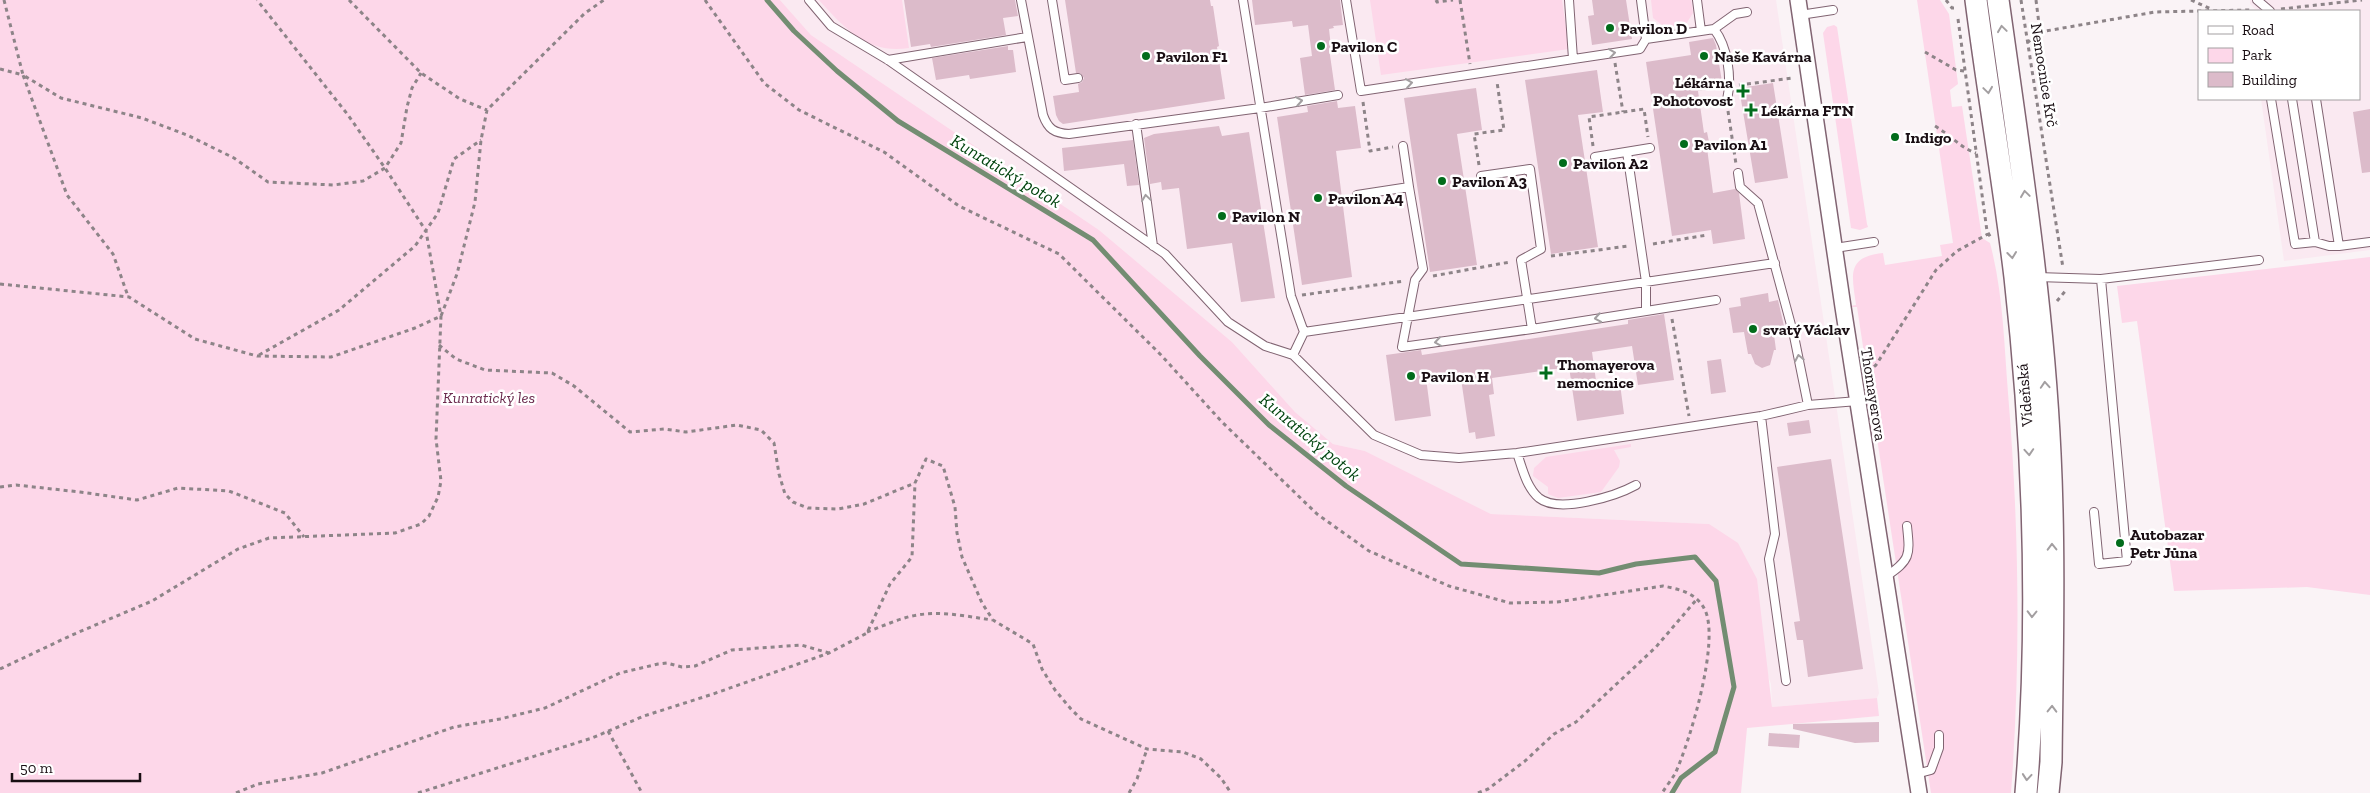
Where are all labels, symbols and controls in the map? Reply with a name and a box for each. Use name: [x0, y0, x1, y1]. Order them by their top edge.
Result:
legend: [2198, 10, 2360, 100]
place label: Pavilon D: [1620, 19, 1687, 38]
text: Road: [2242, 21, 2275, 39]
marker: Pavilon D: [1604, 22, 1616, 34]
street label: Nemocnice Krč: [2027, 22, 2062, 128]
one-way arrow: [1997, 24, 2007, 33]
place label: Pavilon C: [1331, 37, 1397, 56]
marker: Pavilon C: [1315, 40, 1327, 52]
text: Park: [2242, 46, 2272, 64]
place label: Pavilon F1: [1156, 47, 1228, 66]
place label: Naše Kavárna: [1714, 47, 1812, 66]
one-way arrow: [1608, 48, 1616, 59]
marker: Pavilon F1: [1140, 50, 1152, 62]
marker: Naše Kavárna: [1698, 50, 1710, 62]
text: Building: [2242, 71, 2297, 89]
place label: Lékárna Pohotovost: [1653, 73, 1734, 110]
one-way arrow: [1405, 79, 1413, 89]
marker: Lékárna Pohotovost: [1737, 85, 1749, 97]
one-way arrow: [1983, 85, 1993, 94]
one-way arrow: [1295, 97, 1304, 107]
place label: Lékárna FTN: [1761, 101, 1854, 120]
marker: Lékárna FTN: [1745, 104, 1757, 116]
place label: Indigo: [1905, 128, 1952, 147]
water label: Kunratický potok: [947, 129, 1065, 213]
marker: Indigo: [1889, 131, 1901, 143]
place label: Pavilon A1: [1694, 135, 1767, 154]
marker: Pavilon A1: [1678, 138, 1690, 150]
place label: Pavilon A2: [1573, 154, 1648, 173]
marker: Pavilon A2: [1557, 157, 1569, 169]
place label: Pavilon A3: [1452, 172, 1527, 191]
marker: Pavilon A3: [1436, 175, 1448, 187]
place label: Pavilon A4: [1328, 189, 1404, 208]
one-way arrow: [2020, 189, 2031, 197]
marker: Pavilon A4: [1312, 192, 1324, 204]
one-way arrow: [1141, 193, 1152, 201]
place label: Pavilon N: [1232, 207, 1300, 226]
marker: Pavilon N: [1216, 210, 1228, 222]
one-way arrow: [2006, 251, 2017, 259]
one-way arrow: [1594, 312, 1603, 322]
place label: svatý Václav: [1763, 320, 1850, 339]
marker: svatý Václav: [1747, 323, 1759, 335]
one-way arrow: [1433, 336, 1441, 347]
street label: Thomayerova: [1857, 346, 1890, 442]
one-way arrow: [1794, 353, 1804, 362]
place label: Thomayerova nemocnice: [1557, 355, 1655, 392]
street label: Vídeňská: [2012, 362, 2037, 428]
marker: Thomayerova nemocnice: [1539, 366, 1553, 380]
place label: Pavilon H: [1421, 367, 1489, 386]
marker: Pavilon H: [1405, 370, 1417, 382]
one-way arrow: [2039, 380, 2050, 388]
park label: Kunratický les: [443, 388, 535, 407]
water label: Kunratický potok: [1255, 388, 1365, 486]
one-way arrow: [2023, 448, 2034, 456]
place label: Autobazar Petr Jůna: [2130, 525, 2205, 562]
marker: Autobazar Petr Jůna: [2114, 537, 2126, 549]
one-way arrow: [2047, 543, 2058, 551]
one-way arrow: [2027, 610, 2037, 618]
one-way arrow: [2046, 705, 2057, 713]
scale bar: [12, 750, 140, 782]
text: 50 m: [20, 759, 53, 777]
one-way arrow: [2022, 773, 2033, 781]

